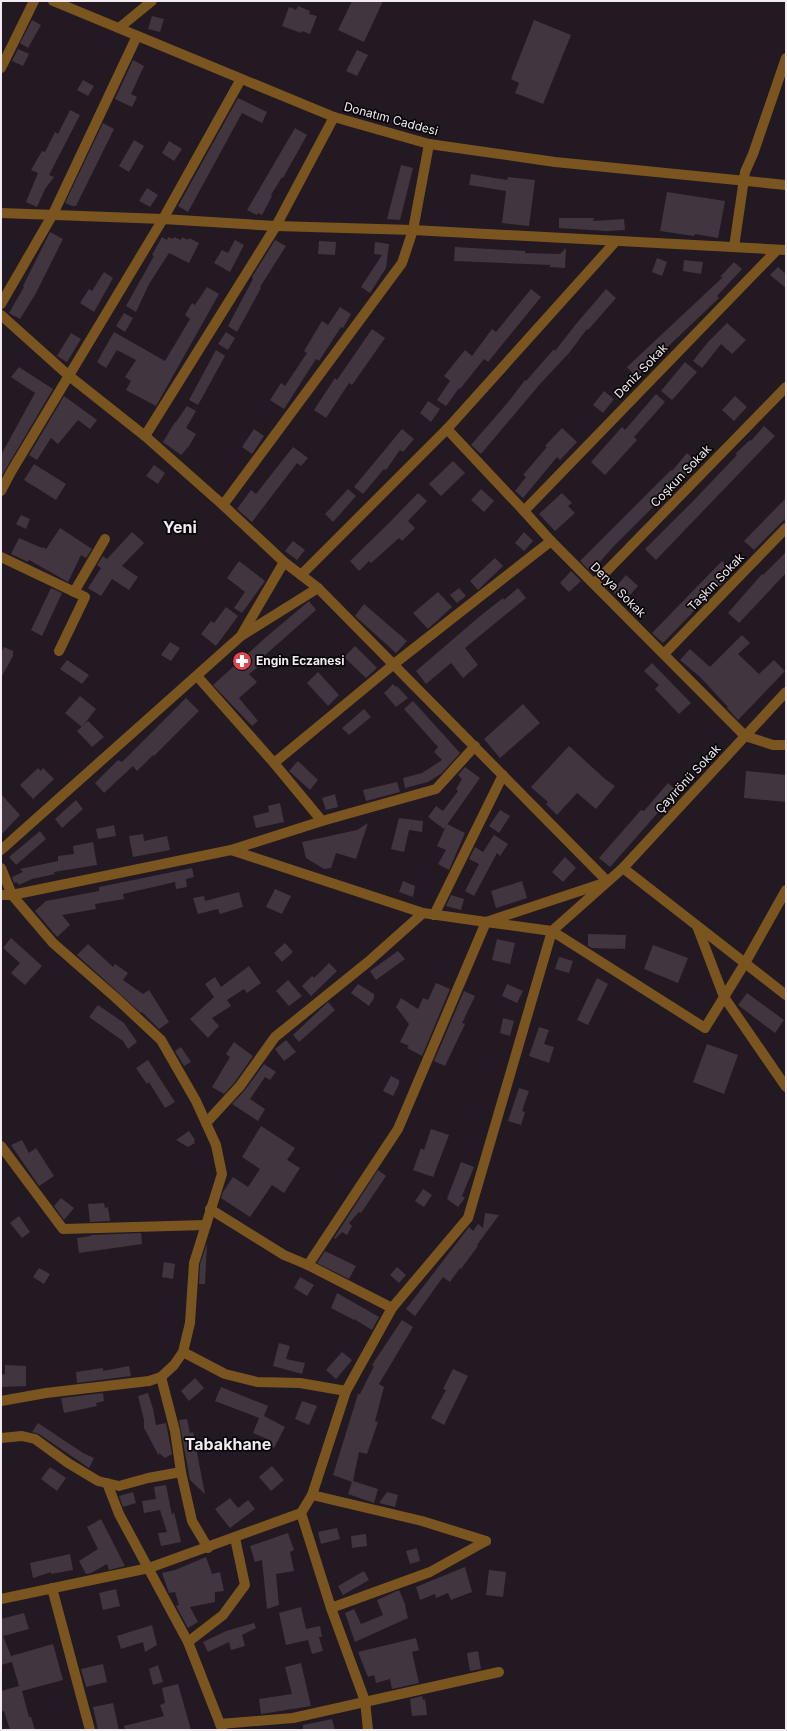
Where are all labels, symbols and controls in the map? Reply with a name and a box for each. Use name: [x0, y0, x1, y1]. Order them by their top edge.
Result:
street label: Donatım Caddesi: [342, 99, 440, 138]
street label: Deniz Sokak: [611, 340, 671, 401]
street label: Coşkun Sokak: [647, 441, 715, 510]
district label: Yeni: [163, 517, 197, 537]
street label: Taşkın Sokak: [684, 549, 747, 614]
street label: Derya Sokak: [588, 559, 649, 621]
pharmacy icon: Engin Eczanesi: [231, 650, 253, 672]
place label: Engin Eczanesi: [256, 653, 344, 668]
street label: Çayırönü Sokak: [652, 741, 724, 816]
district label: Tabakhane: [185, 1434, 271, 1454]

